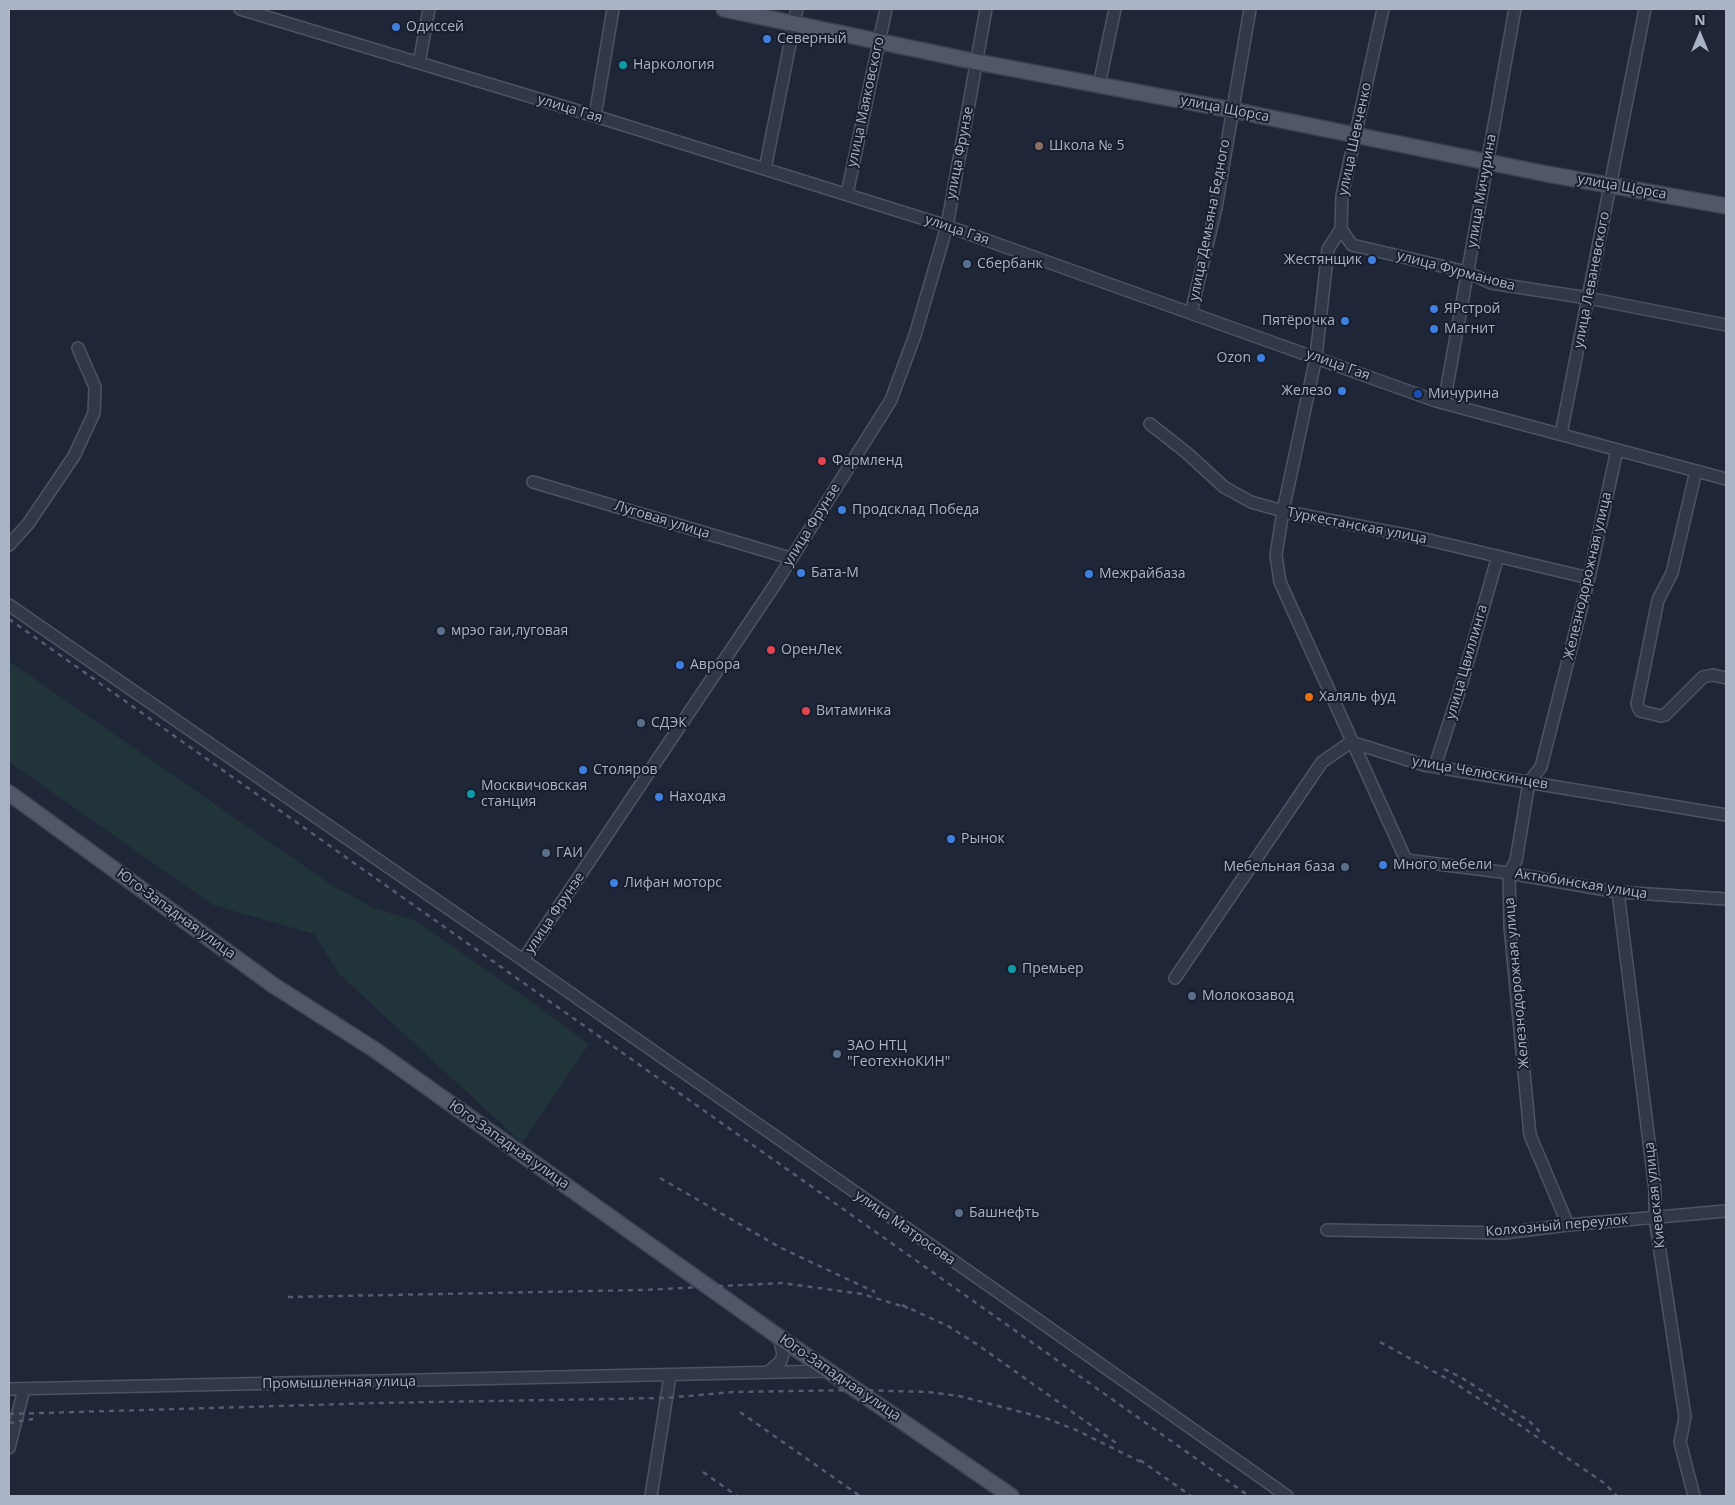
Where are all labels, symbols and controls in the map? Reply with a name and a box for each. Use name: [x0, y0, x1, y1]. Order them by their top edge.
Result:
north arrow: [1675, 10, 1725, 60]
text: N: [1694, 10, 1706, 29]
place label: Одиссей: [406, 19, 464, 35]
marker: Одиссей: [390, 21, 402, 33]
place label: Северный: [777, 31, 847, 47]
marker: Северный: [761, 33, 773, 45]
street label: улица Маяковского: [844, 35, 888, 169]
place label: Наркология: [633, 57, 714, 73]
marker: Наркология: [617, 59, 629, 71]
street label: улица Шевченко: [1335, 81, 1375, 197]
street label: улица Гая: [536, 91, 604, 127]
street label: улица Щорса: [1179, 92, 1271, 126]
street label: улица Фрунзе: [943, 105, 977, 201]
street label: улица Мичурина: [1464, 133, 1500, 249]
place label: Школа № 5: [1049, 138, 1124, 154]
street label: улица Демьяна Бедного: [1186, 138, 1234, 302]
marker: Школа № 5: [1033, 140, 1045, 152]
street label: улица Щорса: [1576, 171, 1668, 203]
street label: улица Леваневского: [1570, 210, 1614, 350]
street label: улица Гая: [923, 211, 991, 249]
street label: улица Фурманова: [1395, 247, 1517, 295]
place label: Жестянщик: [1284, 252, 1362, 268]
marker: Жестянщик: [1366, 254, 1378, 266]
place label: Сбербанк: [977, 256, 1043, 272]
marker: Сбербанк: [961, 258, 973, 270]
place label: ЯРстрой: [1444, 301, 1500, 317]
marker: ЯРстрой: [1428, 303, 1440, 315]
place label: Пятёрочка: [1262, 313, 1335, 329]
marker: Пятёрочка: [1339, 315, 1351, 327]
place label: Магнит: [1444, 321, 1495, 337]
marker: Магнит: [1428, 323, 1440, 335]
street label: улица Гая: [1304, 346, 1372, 384]
place label: Ozon: [1217, 350, 1251, 366]
marker: Ozon: [1255, 352, 1267, 364]
place label: Железо: [1281, 383, 1332, 399]
marker: Железо: [1336, 385, 1348, 397]
place label: Мичурина: [1428, 386, 1499, 402]
marker: Мичурина: [1412, 388, 1424, 400]
place label: Фармленд: [832, 453, 903, 469]
marker: Фармленд: [816, 455, 828, 467]
street label: улица Фрунзе: [780, 481, 844, 569]
street label: Железнодорожная улица: [1560, 490, 1616, 662]
street label: Луговая улица: [612, 497, 712, 543]
place label: Продсклад Победа: [852, 502, 979, 518]
marker: Продсклад Победа: [836, 504, 848, 516]
street label: Туркестанская улица: [1286, 504, 1428, 548]
place label: Бата-М: [811, 565, 859, 581]
place label: Межрайбаза: [1099, 566, 1186, 582]
marker: Бата-М: [795, 567, 807, 579]
marker: Межрайбаза: [1083, 568, 1095, 580]
street label: улица Цвиллинга: [1443, 603, 1491, 721]
place label: мрэо гаи,луговая: [451, 623, 568, 639]
marker: мрэо гаи,луговая: [435, 625, 447, 637]
place label: ОренЛек: [781, 642, 842, 658]
marker: ОренЛек: [765, 644, 777, 656]
place label: Аврора: [690, 657, 740, 673]
marker: Аврора: [674, 659, 686, 671]
place label: Халяль фуд: [1319, 689, 1396, 705]
marker: Халяль фуд: [1303, 691, 1315, 703]
place label: Витаминка: [816, 703, 891, 719]
marker: Витаминка: [800, 705, 812, 717]
place label: СДЭК: [651, 715, 687, 731]
marker: СДЭК: [635, 717, 647, 729]
street label: улица Челюскинцев: [1411, 753, 1549, 793]
place label: Столяров: [593, 762, 658, 778]
marker: Столяров: [577, 764, 589, 776]
place label: Москвичовская станция: [481, 778, 587, 810]
marker: Москвичовская станция: [465, 788, 477, 800]
place label: Находка: [669, 789, 726, 805]
marker: Находка: [653, 791, 665, 803]
place label: Рынок: [961, 831, 1005, 847]
marker: Рынок: [945, 833, 957, 845]
place label: ГАИ: [556, 845, 583, 861]
marker: ГАИ: [540, 847, 552, 859]
place label: Много мебели: [1393, 857, 1492, 873]
place label: Мебельная база: [1223, 859, 1335, 875]
marker: Много мебели: [1377, 859, 1389, 871]
marker: Мебельная база: [1339, 861, 1351, 873]
street label: Юго-Западная улица: [113, 865, 239, 963]
street label: Актюбинская улица: [1514, 865, 1648, 903]
street label: улица Фрунзе: [522, 869, 588, 957]
place label: Лифан моторс: [624, 875, 722, 891]
marker: Лифан моторс: [608, 877, 620, 889]
street label: Железнодорожная улица: [1501, 897, 1533, 1069]
place label: Премьер: [1022, 961, 1084, 977]
marker: Премьер: [1006, 963, 1018, 975]
place label: Молокозавод: [1202, 988, 1294, 1004]
marker: Молокозавод: [1186, 990, 1198, 1002]
place label: ЗАО НТЦ "ГеотехноКИН": [847, 1038, 950, 1070]
marker: ЗАО НТЦ "ГеотехноКИН": [831, 1048, 843, 1060]
street label: Юго-Западная улица: [446, 1097, 572, 1193]
street label: Киевская улица: [1641, 1141, 1669, 1249]
street label: улица Матросова: [851, 1187, 959, 1269]
place label: Башнефть: [969, 1205, 1039, 1221]
marker: Башнефть: [953, 1207, 965, 1219]
street label: Колхозный переулок: [1485, 1211, 1629, 1241]
street label: Юго-Западная улица: [776, 1331, 904, 1425]
street label: Промышленная улица: [262, 1373, 416, 1393]

